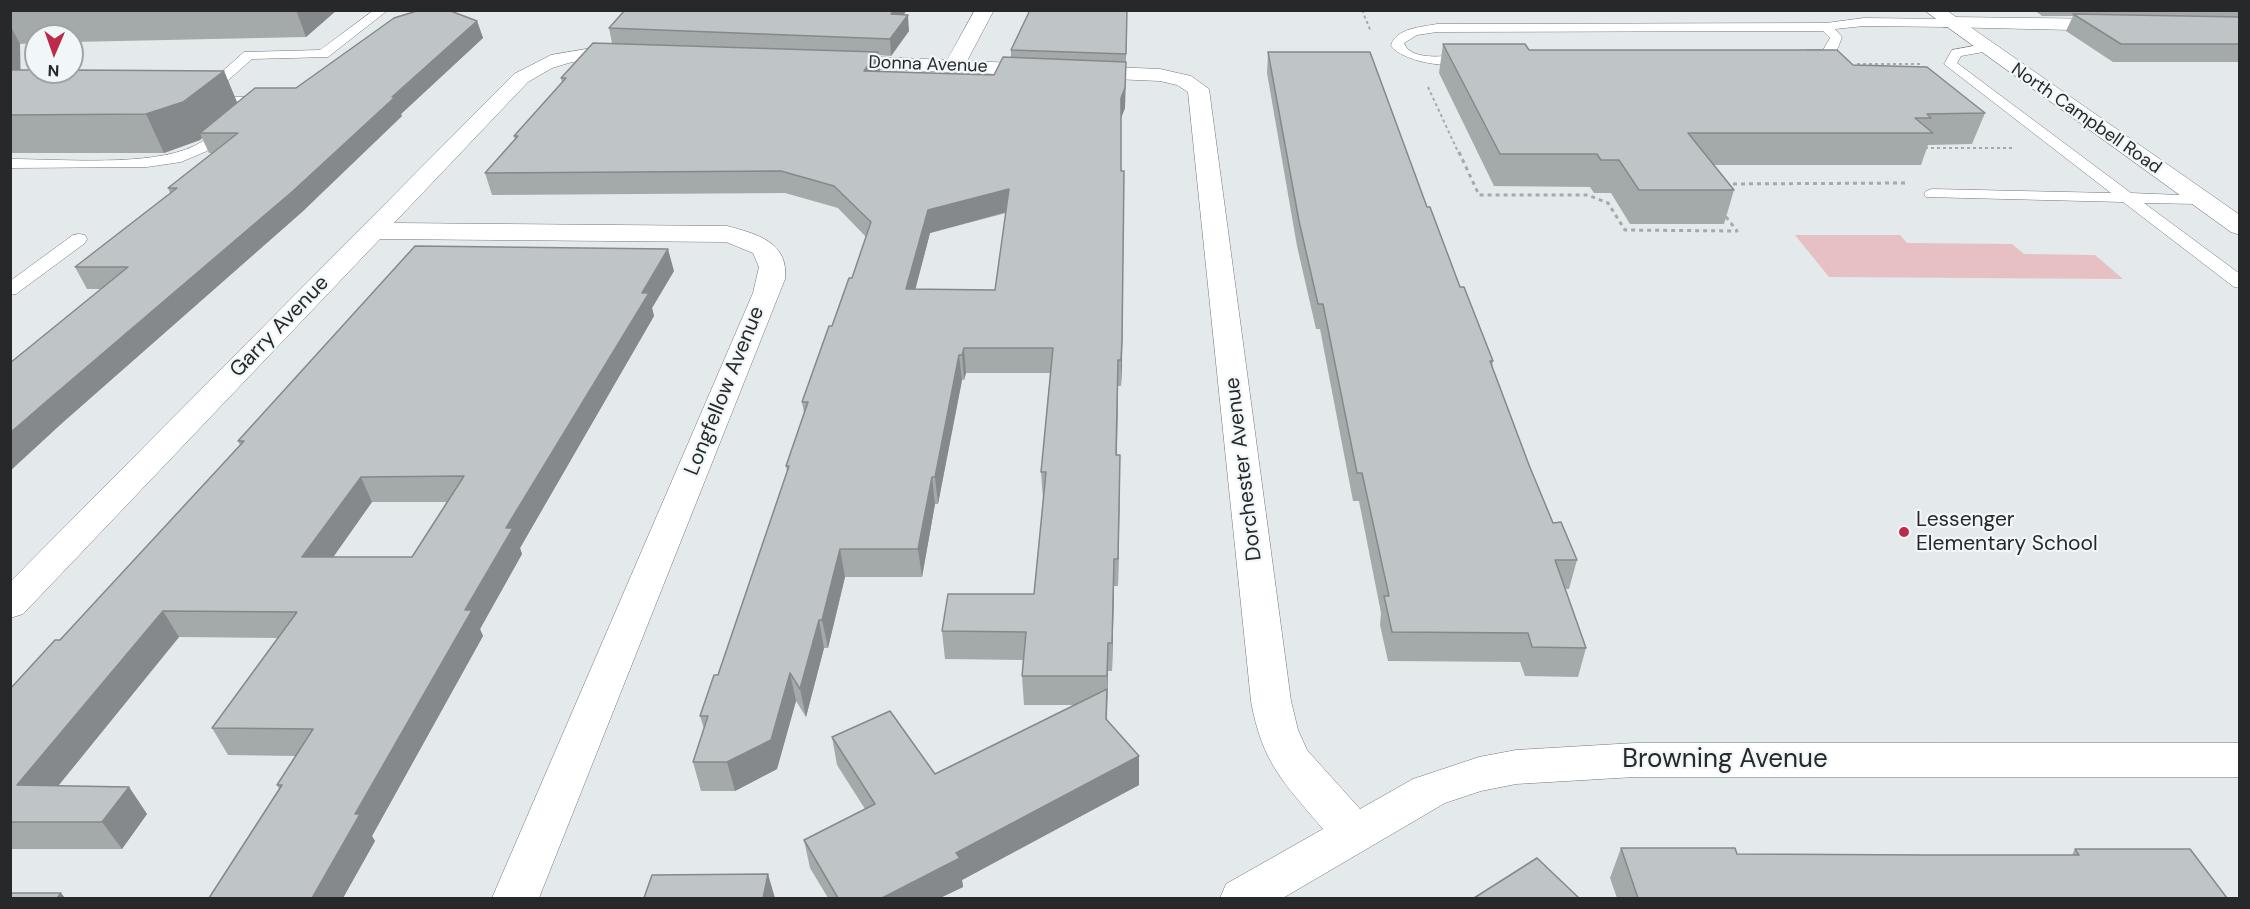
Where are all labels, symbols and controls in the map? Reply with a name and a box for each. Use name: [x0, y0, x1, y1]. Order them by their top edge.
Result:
north arrow: [24, 24, 84, 84]
street label: Donna Avenue: [868, 52, 988, 78]
street label: North Campbell Road: [2007, 59, 2165, 179]
text: N: [47, 60, 60, 81]
street label: Garry Avenue: [225, 271, 335, 383]
street label: Longfellow Avenue: [680, 303, 770, 479]
street label: Dorchester Avenue: [1220, 376, 1268, 562]
place label: Lessenger Elementary School: [1916, 507, 2098, 557]
marker: Lessenger Elementary School: [1897, 525, 1911, 539]
street label: Browning Avenue: [1622, 744, 1828, 776]

